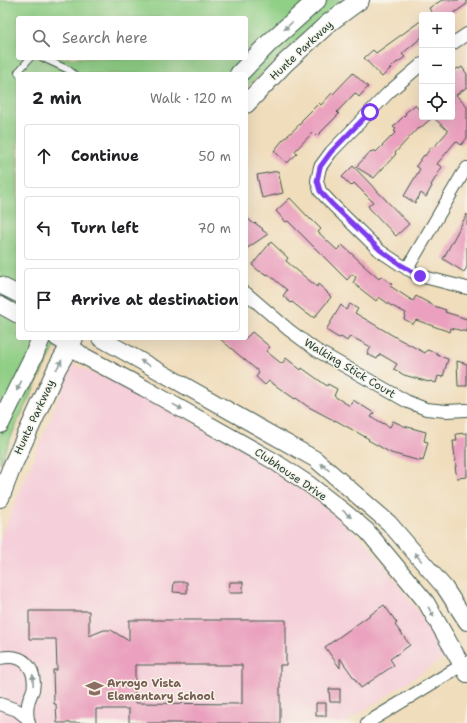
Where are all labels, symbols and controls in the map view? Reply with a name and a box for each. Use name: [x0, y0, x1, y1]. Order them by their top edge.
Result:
map controls: [419, 12, 455, 120]
button: +: [419, 12, 455, 48]
search box: [16, 16, 248, 60]
street label: Hunte Parkway: [267, 17, 336, 84]
one-way arrow: [283, 21, 293, 30]
icon: search: [30, 27, 52, 49]
text: Search here: [62, 28, 148, 48]
button: −: [419, 48, 455, 84]
button: locate: [419, 84, 455, 120]
text: 2 min: [32, 87, 82, 109]
text: Walk · 120 m: [150, 90, 232, 107]
route start: [361, 103, 379, 121]
icon: ahead: [33, 145, 55, 167]
text: Continue: [71, 146, 139, 166]
text: 50 m: [198, 148, 231, 165]
icon: left: [33, 217, 55, 239]
text: Turn left: [71, 218, 139, 238]
text: 70 m: [197, 220, 231, 237]
route end: [411, 267, 429, 285]
icon: arrive: [33, 289, 55, 311]
text: Arrive at destination: [71, 290, 239, 310]
street label: Walking Stick Court: [301, 335, 399, 402]
one-way arrow: [55, 359, 62, 371]
one-way arrow: [140, 360, 151, 367]
street label: Hunte Parkway: [10, 377, 58, 457]
one-way arrow: [16, 380, 22, 392]
one-way arrow: [172, 404, 184, 411]
street label: Clubhouse Drive: [252, 445, 330, 504]
one-way arrow: [320, 462, 330, 472]
one-way arrow: [341, 509, 352, 518]
one-way arrow: [414, 552, 423, 562]
one-way arrow: [428, 606, 435, 618]
one-way arrow: [30, 673, 36, 686]
place label: Arroyo Vista Elementary School: [107, 676, 215, 704]
school or university icon: Arroyo Vista Elementary School: [84, 679, 104, 699]

